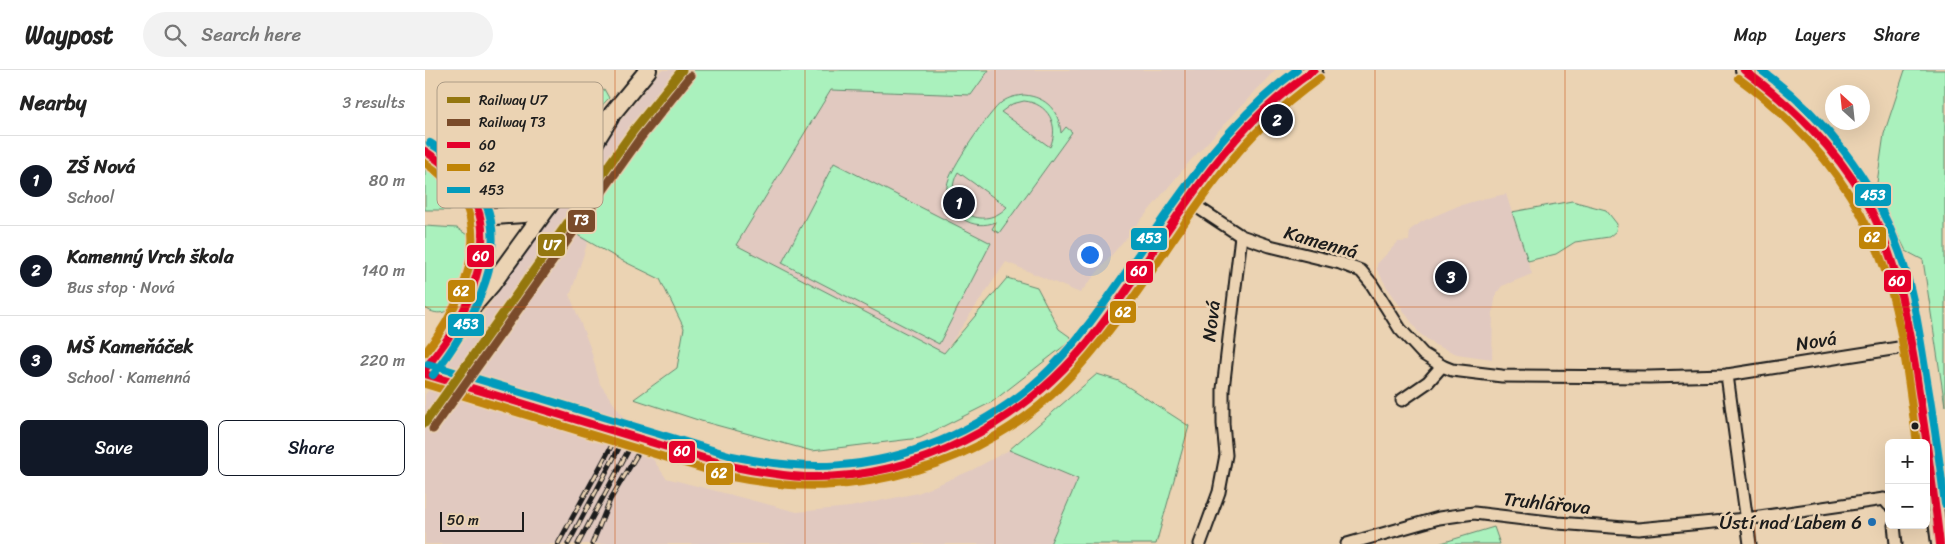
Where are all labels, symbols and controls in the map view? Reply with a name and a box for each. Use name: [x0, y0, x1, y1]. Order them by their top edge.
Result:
search box: [143, 12, 493, 57]
text: Waypost: [25, 14, 113, 56]
text: Search here: [201, 18, 301, 51]
text: Map: [1734, 19, 1767, 51]
text: Layers: [1795, 19, 1846, 51]
text: Share: [1874, 19, 1920, 51]
icon: search: [161, 21, 189, 49]
legend: [437, 82, 603, 208]
text: Nearby: [20, 84, 86, 122]
north arrow: [1825, 85, 1870, 130]
text: 3 results: [342, 88, 405, 117]
text: Railway U7: [479, 88, 548, 113]
pin: 2: [1261, 101, 1293, 139]
text: Railway T3: [479, 110, 546, 135]
text: 60: [479, 133, 496, 158]
text: ZŠ Nová: [67, 150, 135, 183]
text: 62: [479, 155, 495, 180]
text: 1: [33, 166, 39, 195]
text: 80 m: [369, 166, 405, 195]
text: 453: [479, 178, 504, 203]
text: School: [67, 183, 114, 212]
line badge: 453: [1854, 183, 1892, 207]
text: 453: [1860, 183, 1886, 208]
pin: 1: [943, 184, 975, 222]
text: T3: [573, 208, 589, 233]
line badge: T3: [567, 209, 596, 233]
street label: Kamenná: [1280, 216, 1362, 268]
text: 62: [1863, 225, 1881, 250]
text: 453: [1136, 226, 1162, 251]
line badge: 62: [1858, 226, 1887, 250]
line badge: 453: [1130, 227, 1168, 251]
line badge: U7: [537, 233, 566, 257]
text: U7: [543, 233, 562, 258]
text: Kamenný Vrch škola: [67, 240, 234, 273]
your location: [1077, 242, 1103, 268]
line badge: 60: [466, 244, 495, 268]
text: 60: [472, 244, 490, 269]
text: 2: [31, 256, 41, 285]
text: 140 m: [362, 256, 405, 285]
pin: 3: [1435, 258, 1467, 296]
text: 60: [1130, 259, 1148, 284]
line badge: 60: [1125, 260, 1154, 284]
line badge: 60: [1883, 269, 1912, 293]
text: 60: [1888, 269, 1906, 294]
text: Bus stop · Nová: [67, 273, 175, 302]
line badge: 62: [447, 279, 476, 303]
text: 62: [452, 279, 470, 304]
street label: Nová: [1192, 298, 1230, 343]
line badge: 62: [1109, 300, 1137, 324]
text: 62: [1114, 300, 1132, 325]
text: 453: [453, 312, 479, 337]
line badge: 453: [447, 313, 485, 337]
street label: Nová: [1793, 321, 1839, 361]
text: MŠ Kameňáček: [67, 330, 193, 363]
text: 3: [32, 346, 40, 375]
text: 220 m: [360, 346, 405, 375]
text: School · Kamenná: [67, 363, 190, 392]
button: Save: [20, 420, 208, 476]
button: Share: [218, 420, 405, 476]
unlabelled marker: [1910, 421, 1920, 431]
text: 60: [673, 439, 691, 464]
map controls: [1885, 439, 1930, 529]
button: +: [1885, 439, 1930, 484]
line badge: 60: [668, 440, 696, 464]
text: 62: [710, 461, 728, 486]
line badge: 62: [705, 462, 734, 486]
street label: Truhlářova: [1502, 482, 1593, 524]
button: −: [1885, 484, 1930, 529]
place label: Ústí nad Labem 6: [1719, 506, 1862, 539]
text: 50 m: [447, 508, 479, 533]
scale bar: [440, 509, 524, 532]
marker: Ústí nad Labem 6: [1866, 516, 1878, 528]

